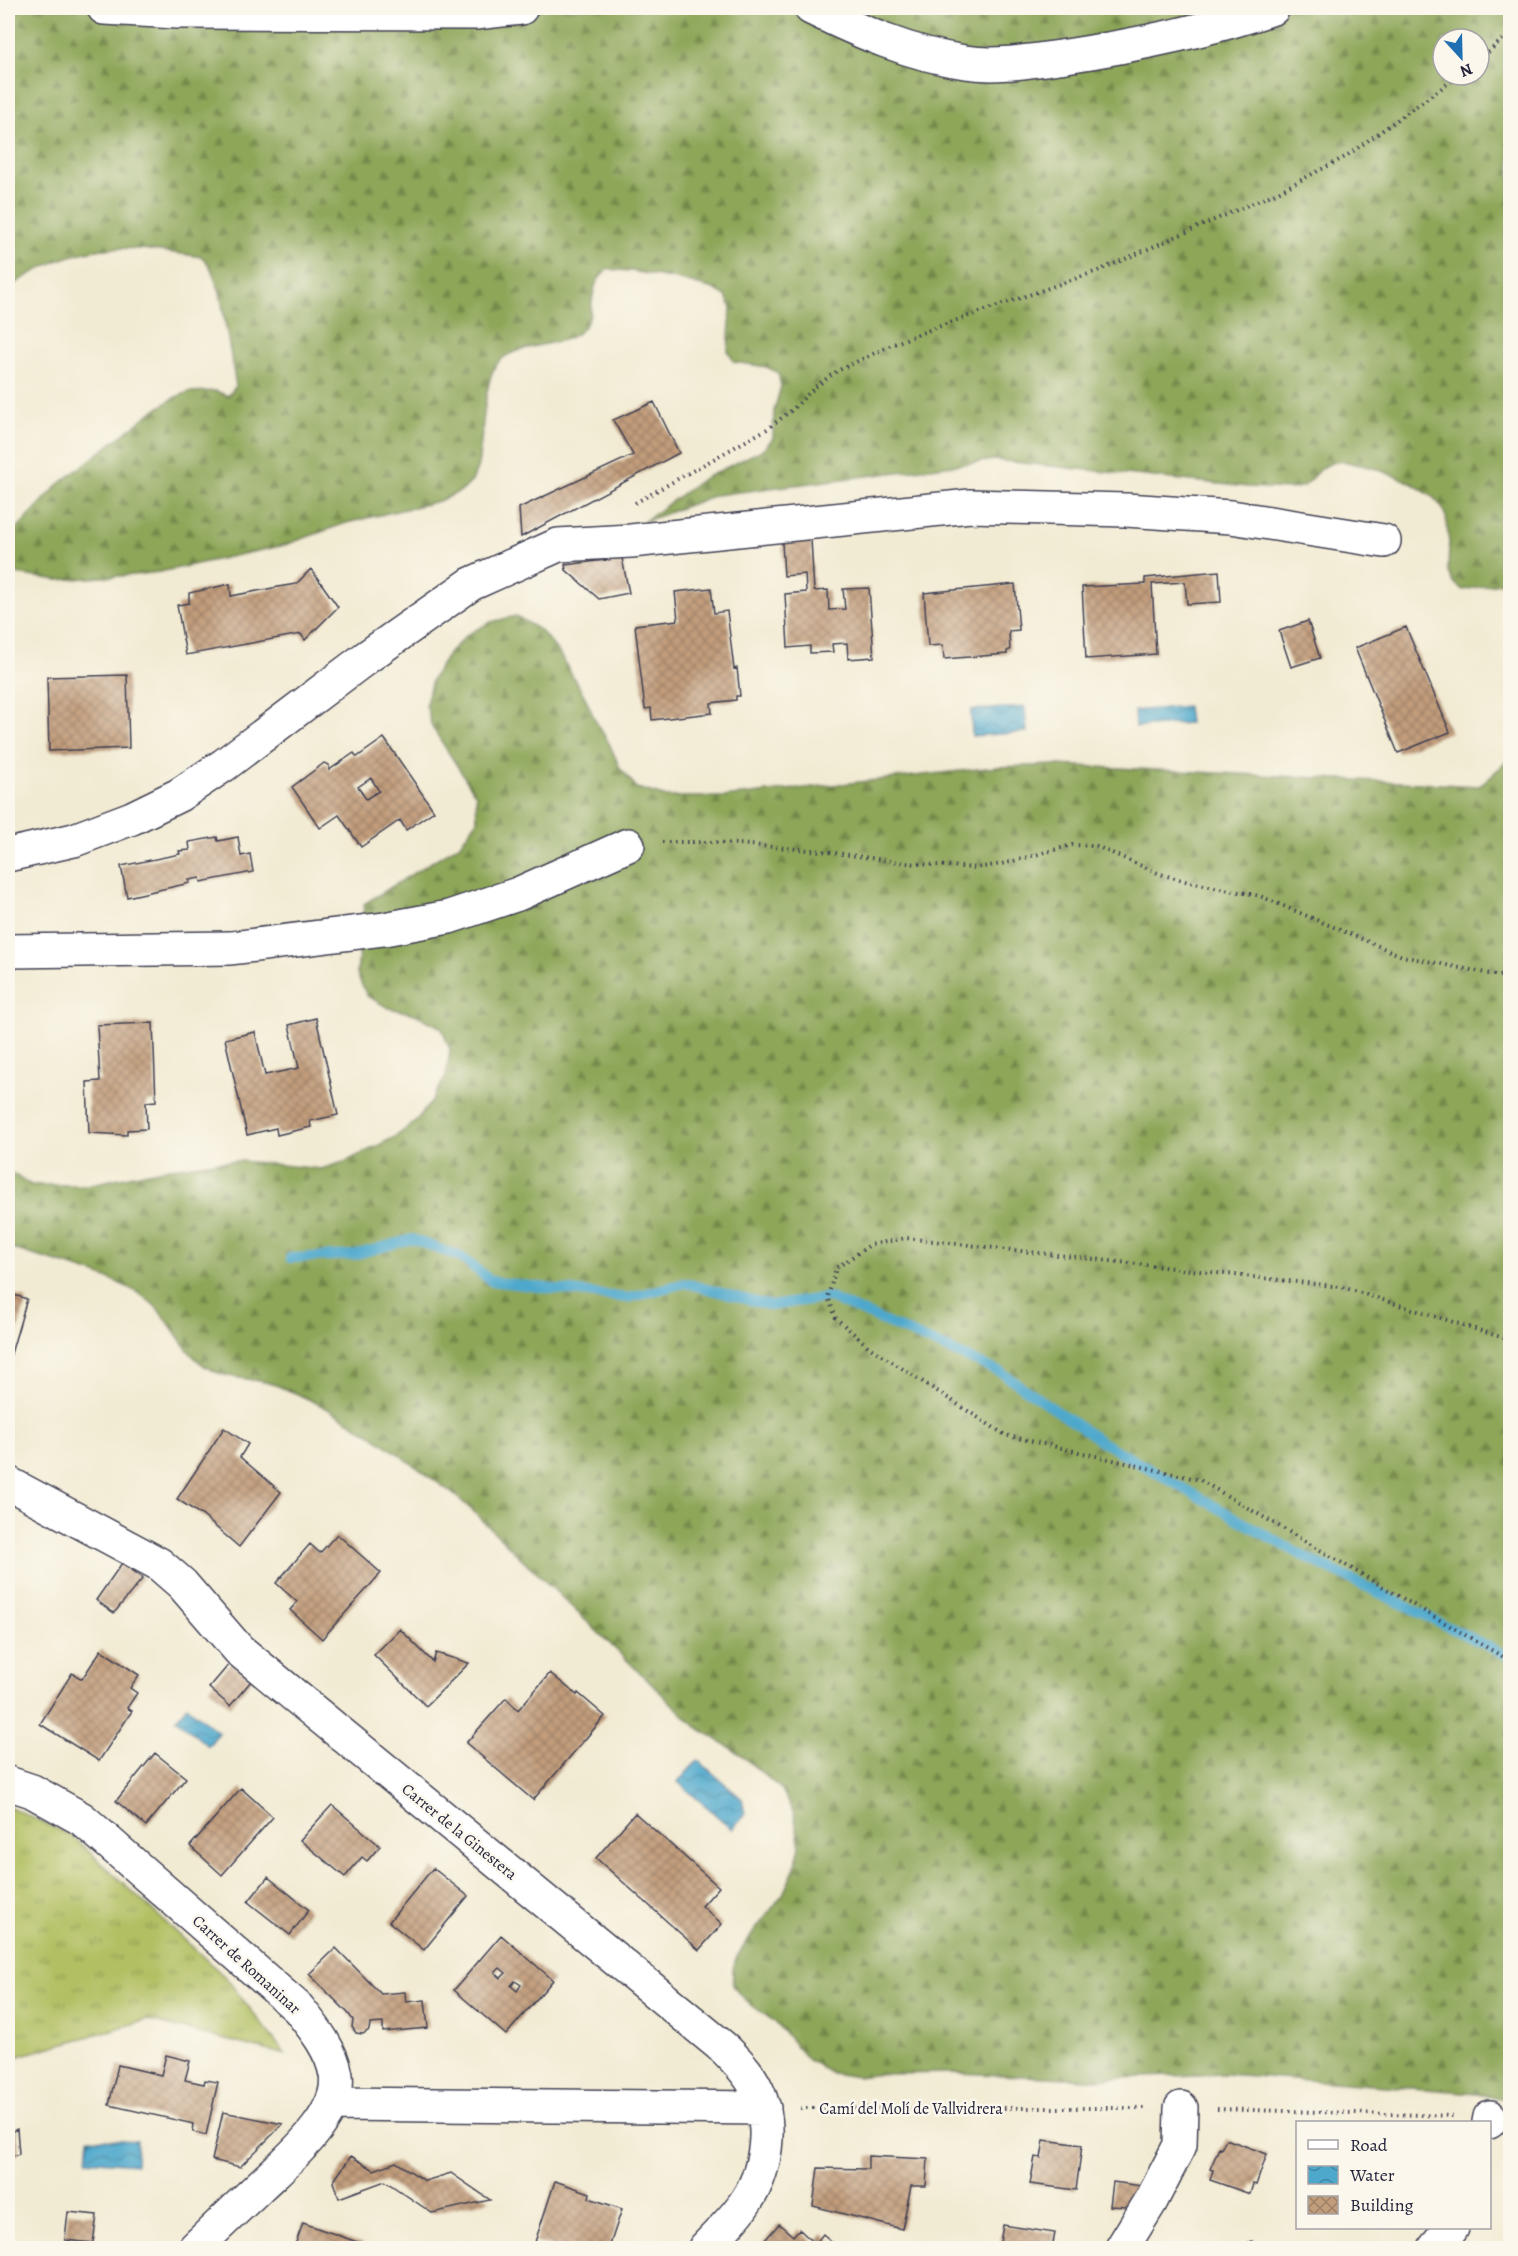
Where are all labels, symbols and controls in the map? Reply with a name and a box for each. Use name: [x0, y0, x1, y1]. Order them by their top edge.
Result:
north arrow: [1431, 27, 1491, 87]
text: N: [1456, 58, 1476, 82]
street label: Carrer de la Ginestera: [397, 1778, 522, 1886]
street label: Carrer de Romaninar: [187, 1910, 305, 2019]
street label: Camí del Molí de Vallvidrera: [819, 2098, 1003, 2120]
legend: [1296, 2121, 1491, 2229]
text: Road: [1350, 2133, 1388, 2157]
text: Water: [1349, 2163, 1395, 2187]
text: Building: [1350, 2193, 1414, 2217]

